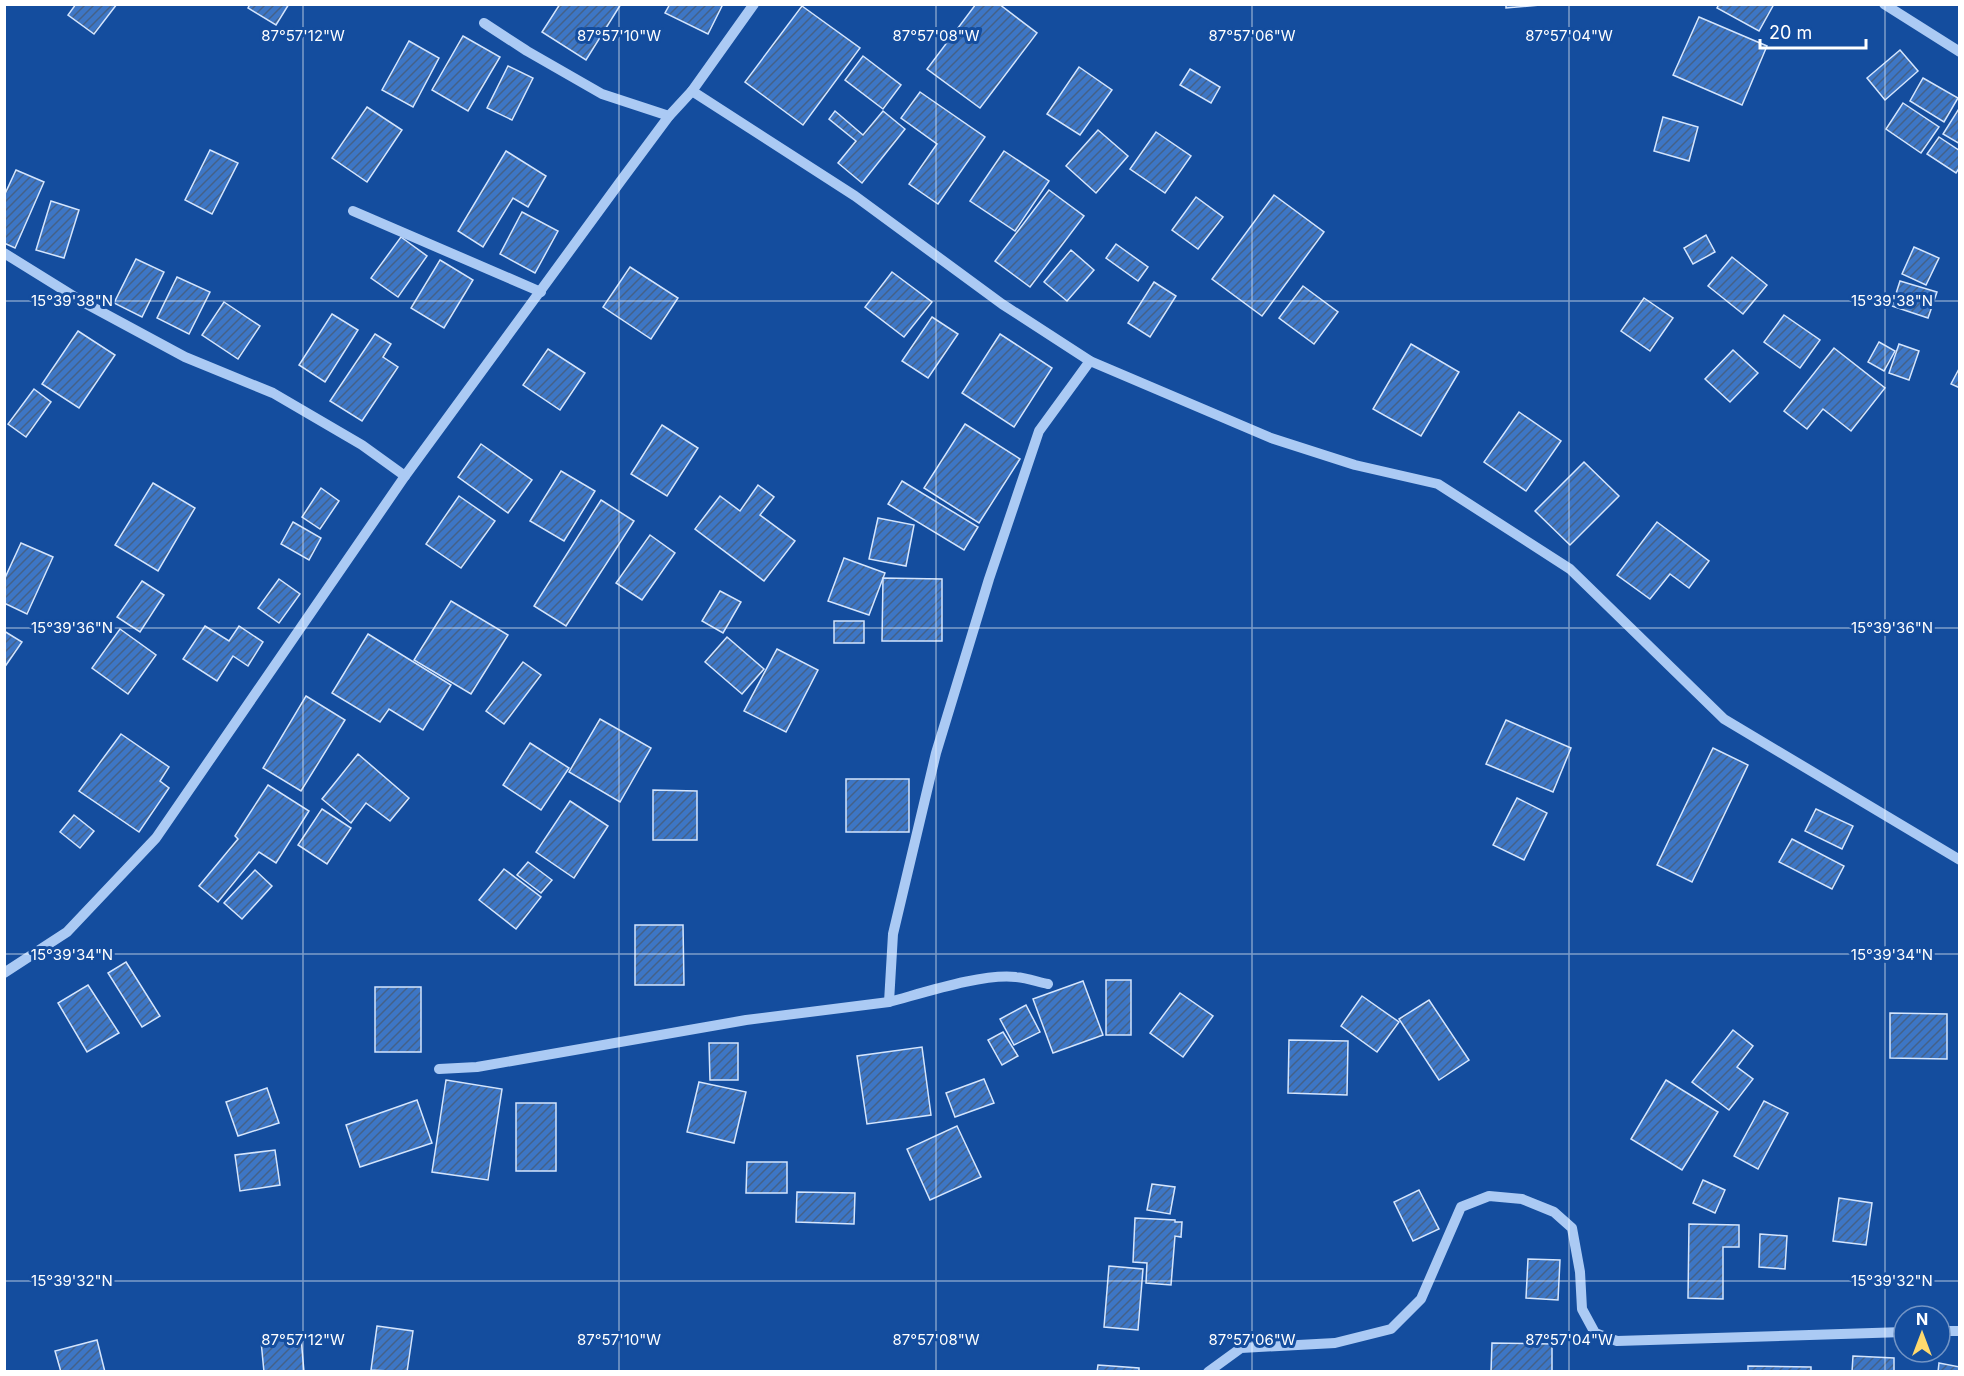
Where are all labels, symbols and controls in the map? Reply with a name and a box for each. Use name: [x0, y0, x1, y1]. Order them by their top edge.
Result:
scale bar: [1760, 12, 1866, 50]
text: 20 m: [1769, 22, 1812, 43]
text: 87°57'12"W: [261, 26, 345, 45]
text: 87°57'10"W: [577, 26, 661, 45]
text: 87°57'08"W: [892, 26, 980, 45]
text: 87°57'06"W: [1208, 26, 1296, 45]
text: 87°57'04"W: [1525, 26, 1613, 45]
text: 15°39'38"N: [31, 291, 113, 310]
text: 15°39'38"N: [1851, 291, 1933, 310]
text: 15°39'36"N: [31, 618, 113, 637]
text: 15°39'36"N: [1851, 618, 1933, 637]
text: 15°39'34"N: [31, 945, 113, 964]
text: 15°39'34"N: [1851, 945, 1933, 964]
text: 15°39'32"N: [31, 1271, 113, 1290]
text: 15°39'32"N: [1851, 1271, 1933, 1290]
north arrow: [1892, 1304, 1952, 1364]
text: N: [1916, 1309, 1928, 1329]
text: 87°57'12"W: [261, 1330, 345, 1349]
text: 87°57'10"W: [577, 1330, 661, 1349]
text: 87°57'08"W: [892, 1330, 980, 1349]
text: 87°57'06"W: [1208, 1330, 1296, 1349]
text: 87°57'04"W: [1525, 1330, 1613, 1349]

